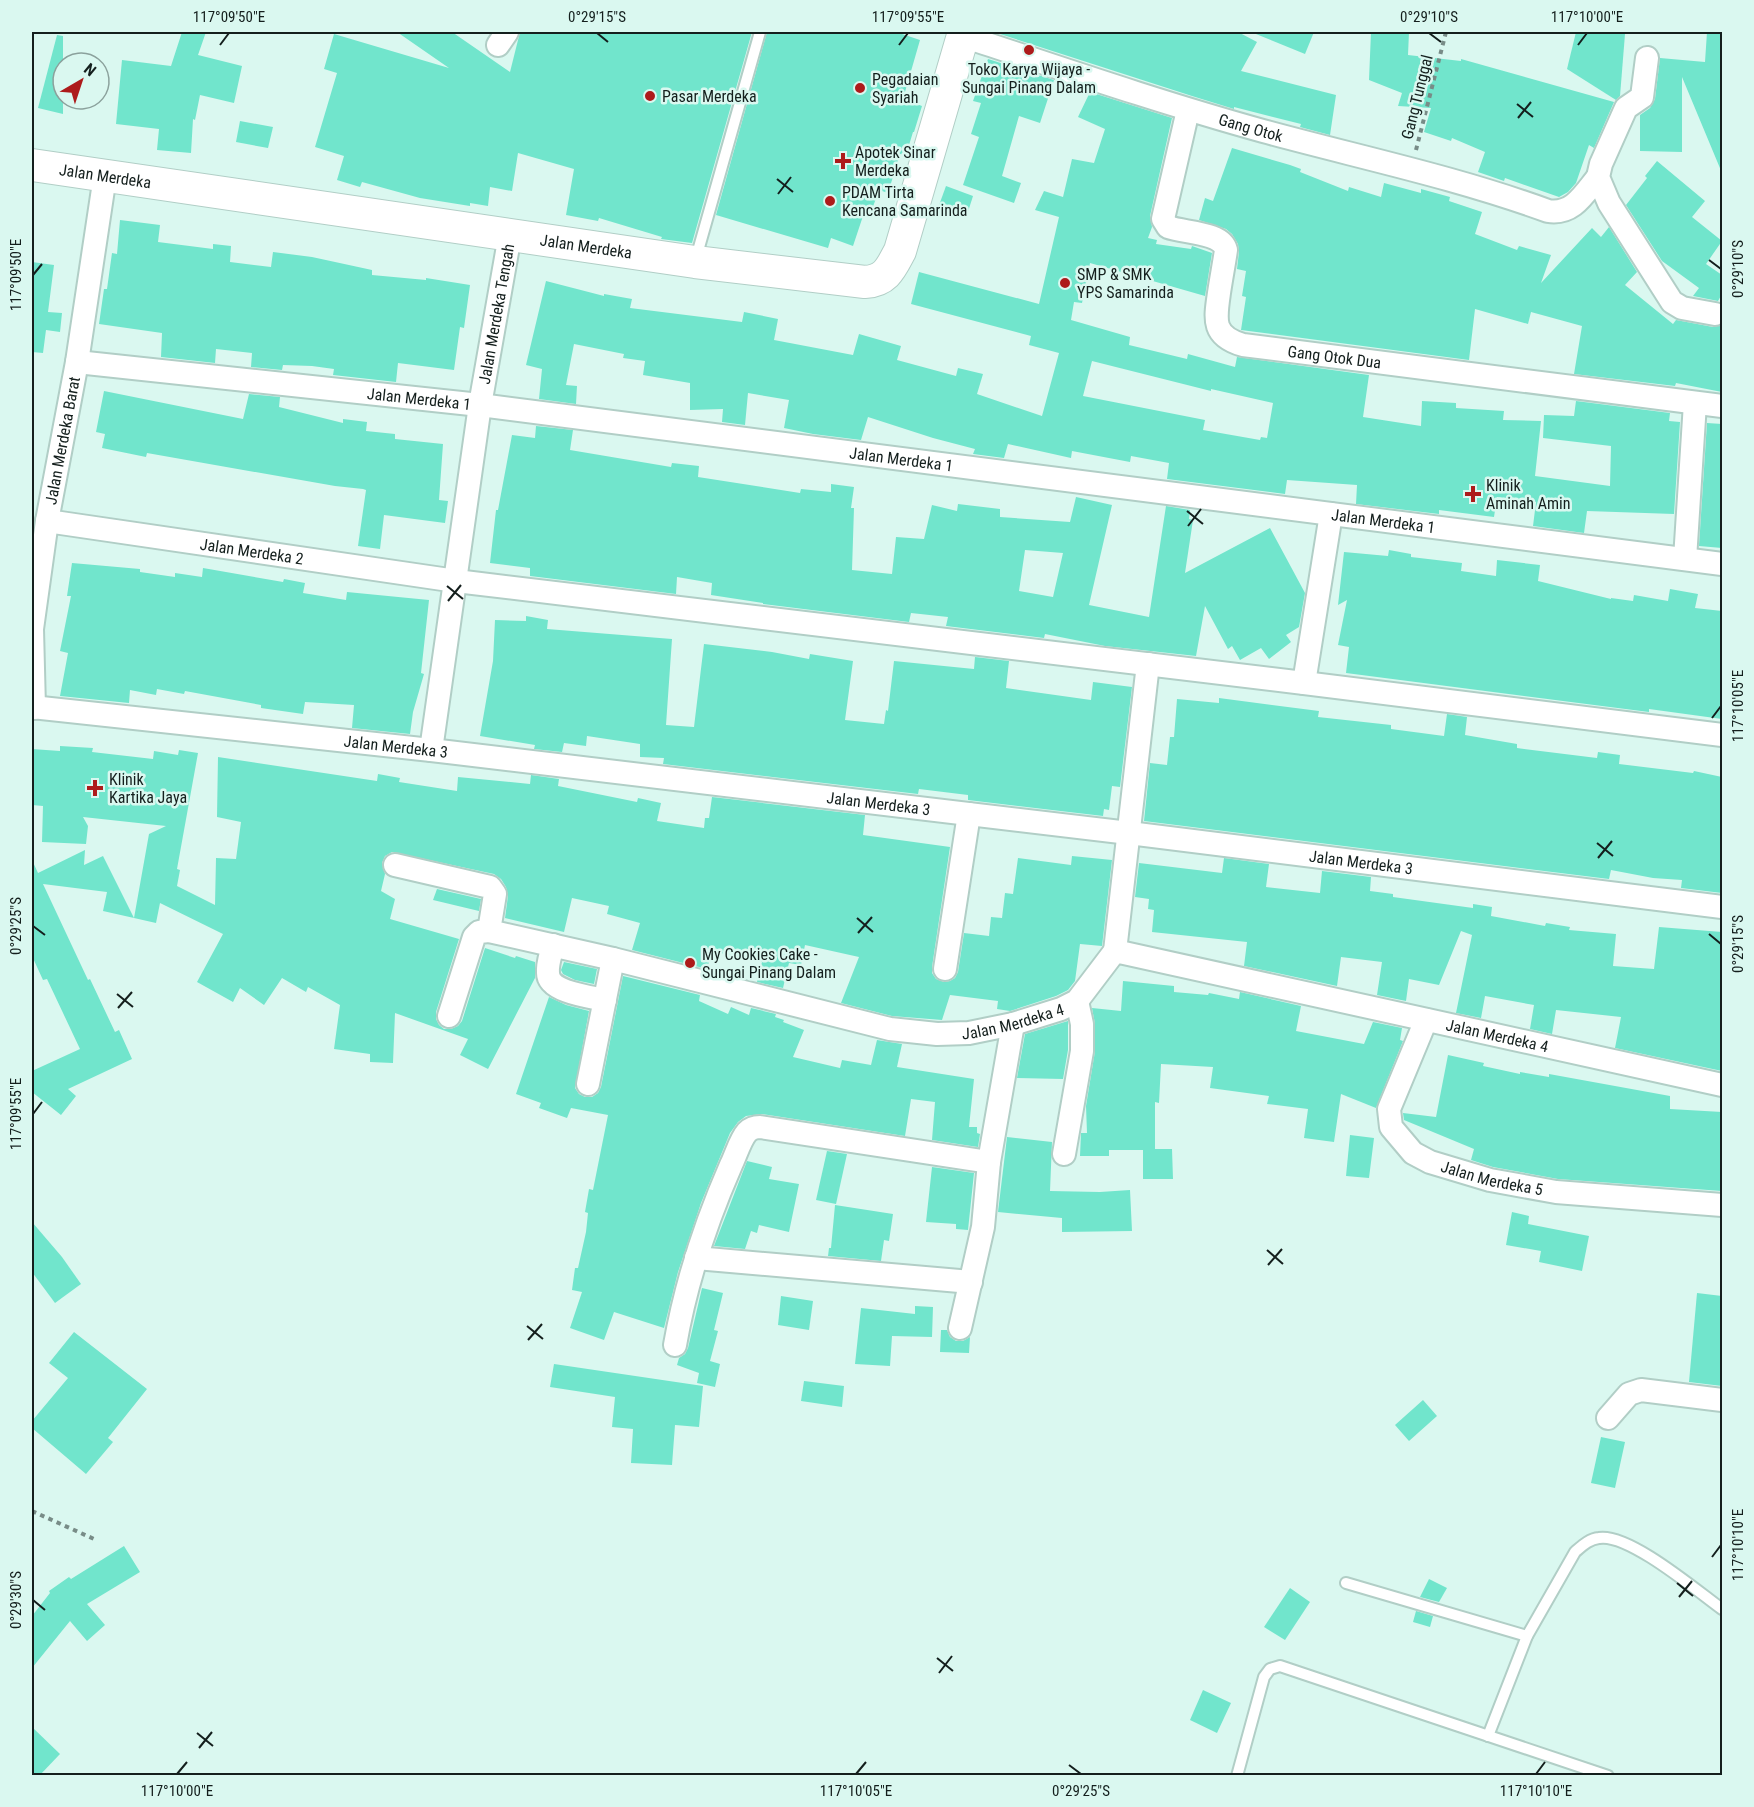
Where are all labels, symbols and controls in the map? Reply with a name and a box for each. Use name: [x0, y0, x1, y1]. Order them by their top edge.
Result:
text: 117°09'50"E: [193, 8, 265, 26]
text: 0°29'15"S: [568, 8, 626, 26]
text: 117°09'55"E: [872, 8, 944, 26]
text: 0°29'10"S: [1400, 8, 1458, 26]
text: 117°10'00"E: [1551, 8, 1623, 26]
marker: Toko Karya Wijaya - Sungai Pinang Dalam: [1022, 43, 1036, 57]
north arrow: [51, 51, 111, 111]
street label: Gang Tunggal: [1397, 53, 1437, 141]
text: N: [80, 59, 100, 80]
place label: Toko Karya Wijaya - Sungai Pinang Dalam: [962, 60, 1096, 97]
place label: Pegadaian Syariah: [872, 70, 939, 107]
marker: Pegadaian Syariah: [853, 81, 867, 95]
place label: Pasar Merdeka: [662, 87, 757, 106]
marker: Pasar Merdeka: [643, 89, 657, 103]
street label: Gang Otok: [1216, 109, 1286, 146]
place label: Apotek Sinar Merdeka: [855, 143, 936, 180]
marker: Apotek Sinar Merdeka: [836, 154, 850, 168]
street label: Jalan Merdeka: [58, 160, 153, 192]
place label: PDAM Tirta Kencana Samarinda: [842, 183, 967, 220]
marker: PDAM Tirta Kencana Samarinda: [823, 194, 837, 208]
street label: Jalan Merdeka: [539, 230, 633, 262]
text: 117°09'50"E: [7, 239, 25, 311]
text: 0°29'10"S: [1729, 240, 1747, 298]
street label: Jalan Merdeka Tengah: [474, 242, 518, 386]
place label: SMP & SMK YPS Samarinda: [1077, 265, 1174, 302]
marker: SMP & SMK YPS Samarinda: [1058, 276, 1072, 290]
street label: Gang Otok Dua: [1287, 341, 1382, 372]
street label: Jalan Merdeka Barat: [41, 375, 84, 506]
street label: Jalan Merdeka 1: [366, 384, 472, 413]
street label: Jalan Merdeka 1: [848, 443, 954, 475]
place label: Klinik Aminah Amin: [1486, 476, 1570, 513]
marker: Klinik Aminah Amin: [1464, 485, 1482, 503]
street label: Jalan Merdeka 1: [1330, 505, 1436, 537]
street label: Jalan Merdeka 2: [199, 534, 305, 568]
text: 117°10'05"E: [1729, 670, 1747, 742]
street label: Jalan Merdeka 3: [343, 731, 449, 761]
place label: Klinik Kartika Jaya: [109, 770, 187, 807]
marker: Klinik Kartika Jaya: [86, 779, 104, 797]
street label: Jalan Merdeka 3: [826, 788, 931, 819]
street label: Jalan Merdeka 3: [1308, 846, 1414, 878]
text: 0°29'25"S: [7, 897, 25, 955]
text: 0°29'15"S: [1729, 915, 1747, 973]
place label: My Cookies Cake - Sungai Pinang Dalam: [702, 945, 836, 982]
marker: My Cookies Cake - Sungai Pinang Dalam: [683, 956, 697, 970]
street label: Jalan Merdeka 4: [962, 999, 1066, 1043]
street label: Jalan Merdeka 4: [1444, 1015, 1550, 1056]
text: 117°09'55"E: [7, 1078, 25, 1150]
street label: Jalan Merdeka 5: [1439, 1156, 1545, 1199]
text: 117°10'10"E: [1729, 1509, 1747, 1581]
text: 0°29'30"S: [7, 1571, 25, 1629]
text: 117°10'00"E: [141, 1782, 213, 1800]
text: 117°10'05"E: [820, 1782, 892, 1800]
text: 0°29'25"S: [1052, 1782, 1110, 1800]
text: 117°10'10"E: [1500, 1782, 1572, 1800]

